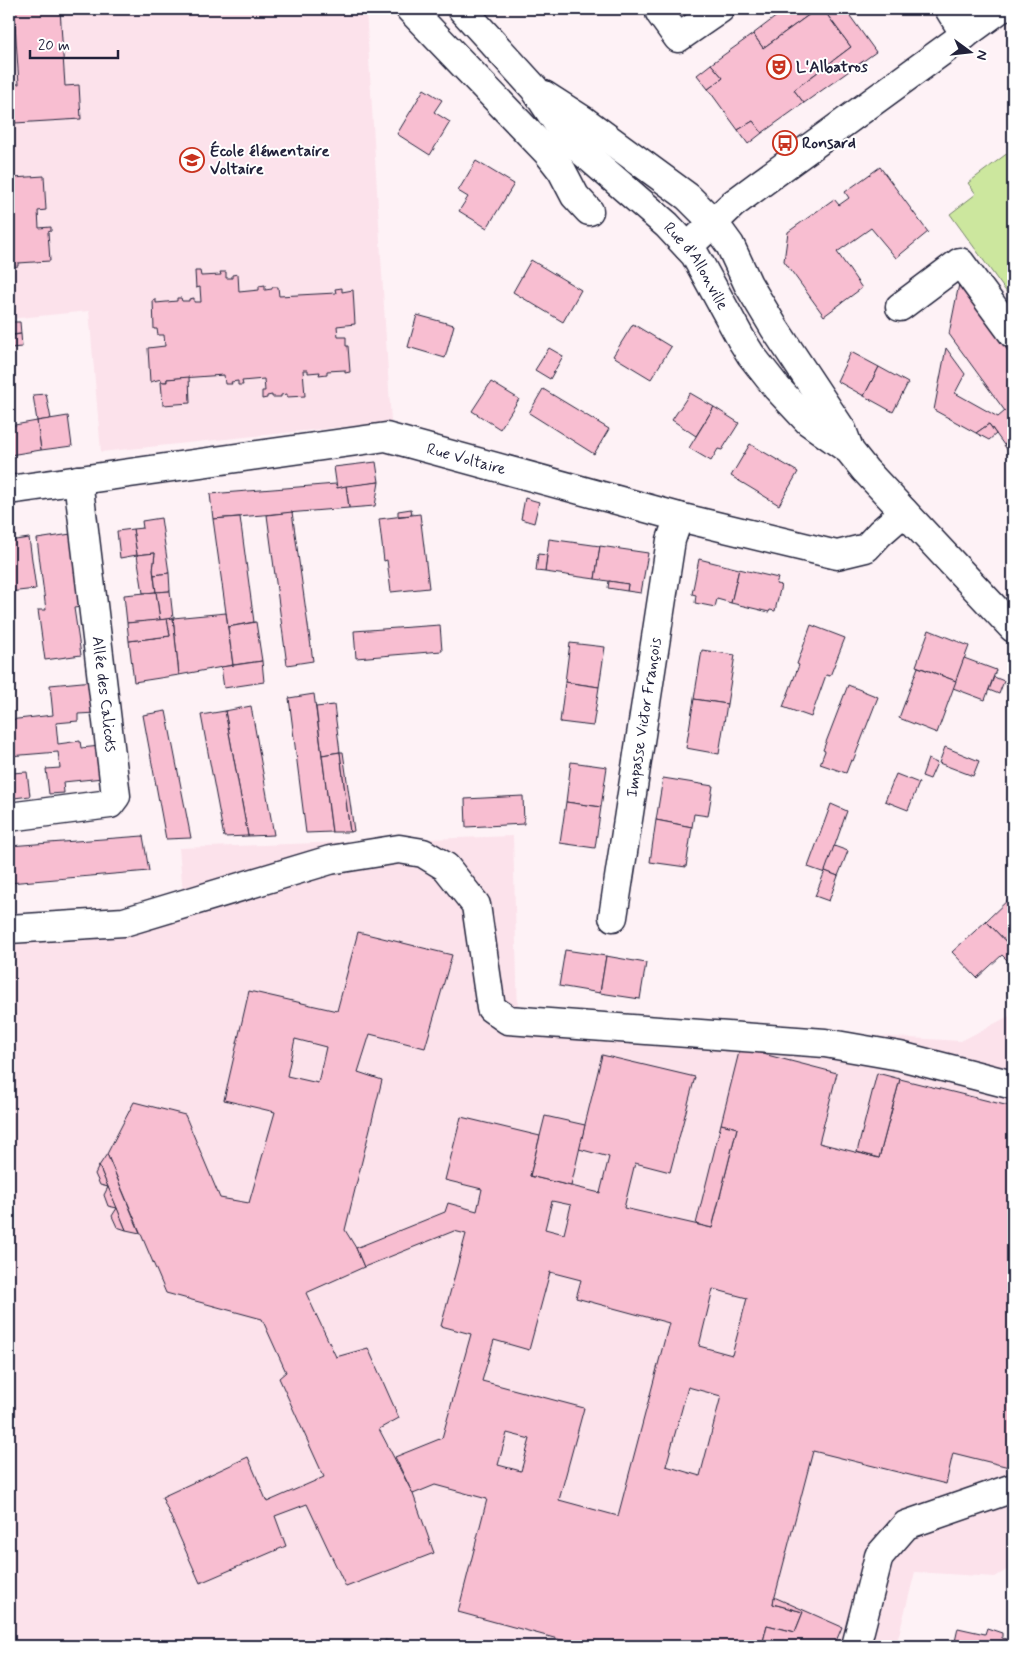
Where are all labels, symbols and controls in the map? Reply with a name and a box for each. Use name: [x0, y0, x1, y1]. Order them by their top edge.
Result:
scale bar: [30, 28, 118, 60]
north arrow: [944, 28, 994, 78]
text: 20 m: [38, 36, 70, 56]
text: N: [972, 48, 991, 62]
theatre icon: L'Albatros: [766, 54, 792, 80]
place label: L'Albatros: [796, 57, 869, 78]
bus stop icon: Ronsard: [772, 130, 798, 156]
place label: Ronsard: [802, 133, 856, 154]
place label: École élémentaire Voltaire: [210, 140, 330, 180]
school or university icon: École élémentaire Voltaire: [179, 147, 205, 173]
street label: Rue d'Allonville: [659, 218, 734, 314]
street label: Rue Voltaire: [424, 438, 509, 480]
street label: Allée des Calicots: [86, 635, 122, 753]
street label: Impasse Victor François: [621, 636, 666, 799]

